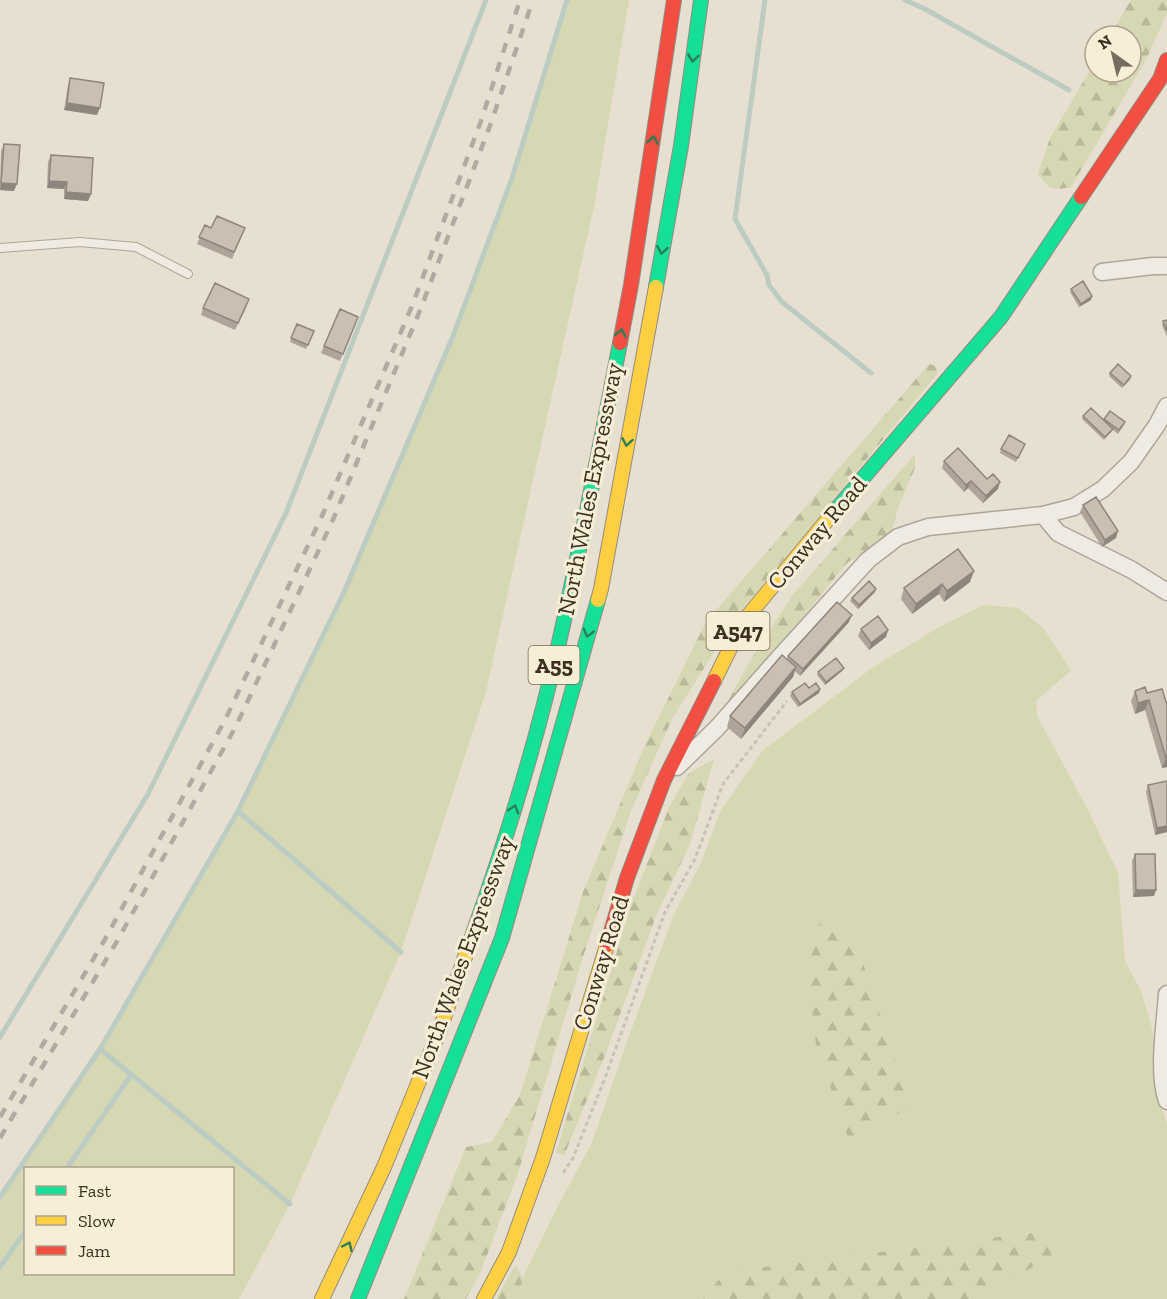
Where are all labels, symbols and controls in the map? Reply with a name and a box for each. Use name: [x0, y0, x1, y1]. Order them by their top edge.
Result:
north arrow: [1083, 24, 1143, 84]
text: N: [1095, 31, 1115, 53]
one-way arrow: [688, 53, 700, 63]
one-way arrow: [647, 136, 659, 145]
one-way arrow: [656, 245, 669, 255]
one-way arrow: [615, 328, 627, 337]
street label: North Wales Expressway: [551, 359, 628, 618]
one-way arrow: [621, 437, 634, 447]
street label: Conway Road: [761, 470, 873, 595]
road number: A547: [706, 612, 770, 650]
one-way arrow: [583, 627, 595, 638]
road number: A55: [528, 646, 580, 684]
one-way arrow: [507, 804, 519, 815]
street label: North Wales Expressway: [405, 831, 520, 1082]
street label: Conway Road: [566, 892, 635, 1034]
legend: [24, 1167, 234, 1275]
text: Fast: [78, 1180, 111, 1202]
text: Slow: [78, 1210, 115, 1232]
text: Jam: [78, 1240, 110, 1262]
one-way arrow: [340, 1242, 352, 1253]

